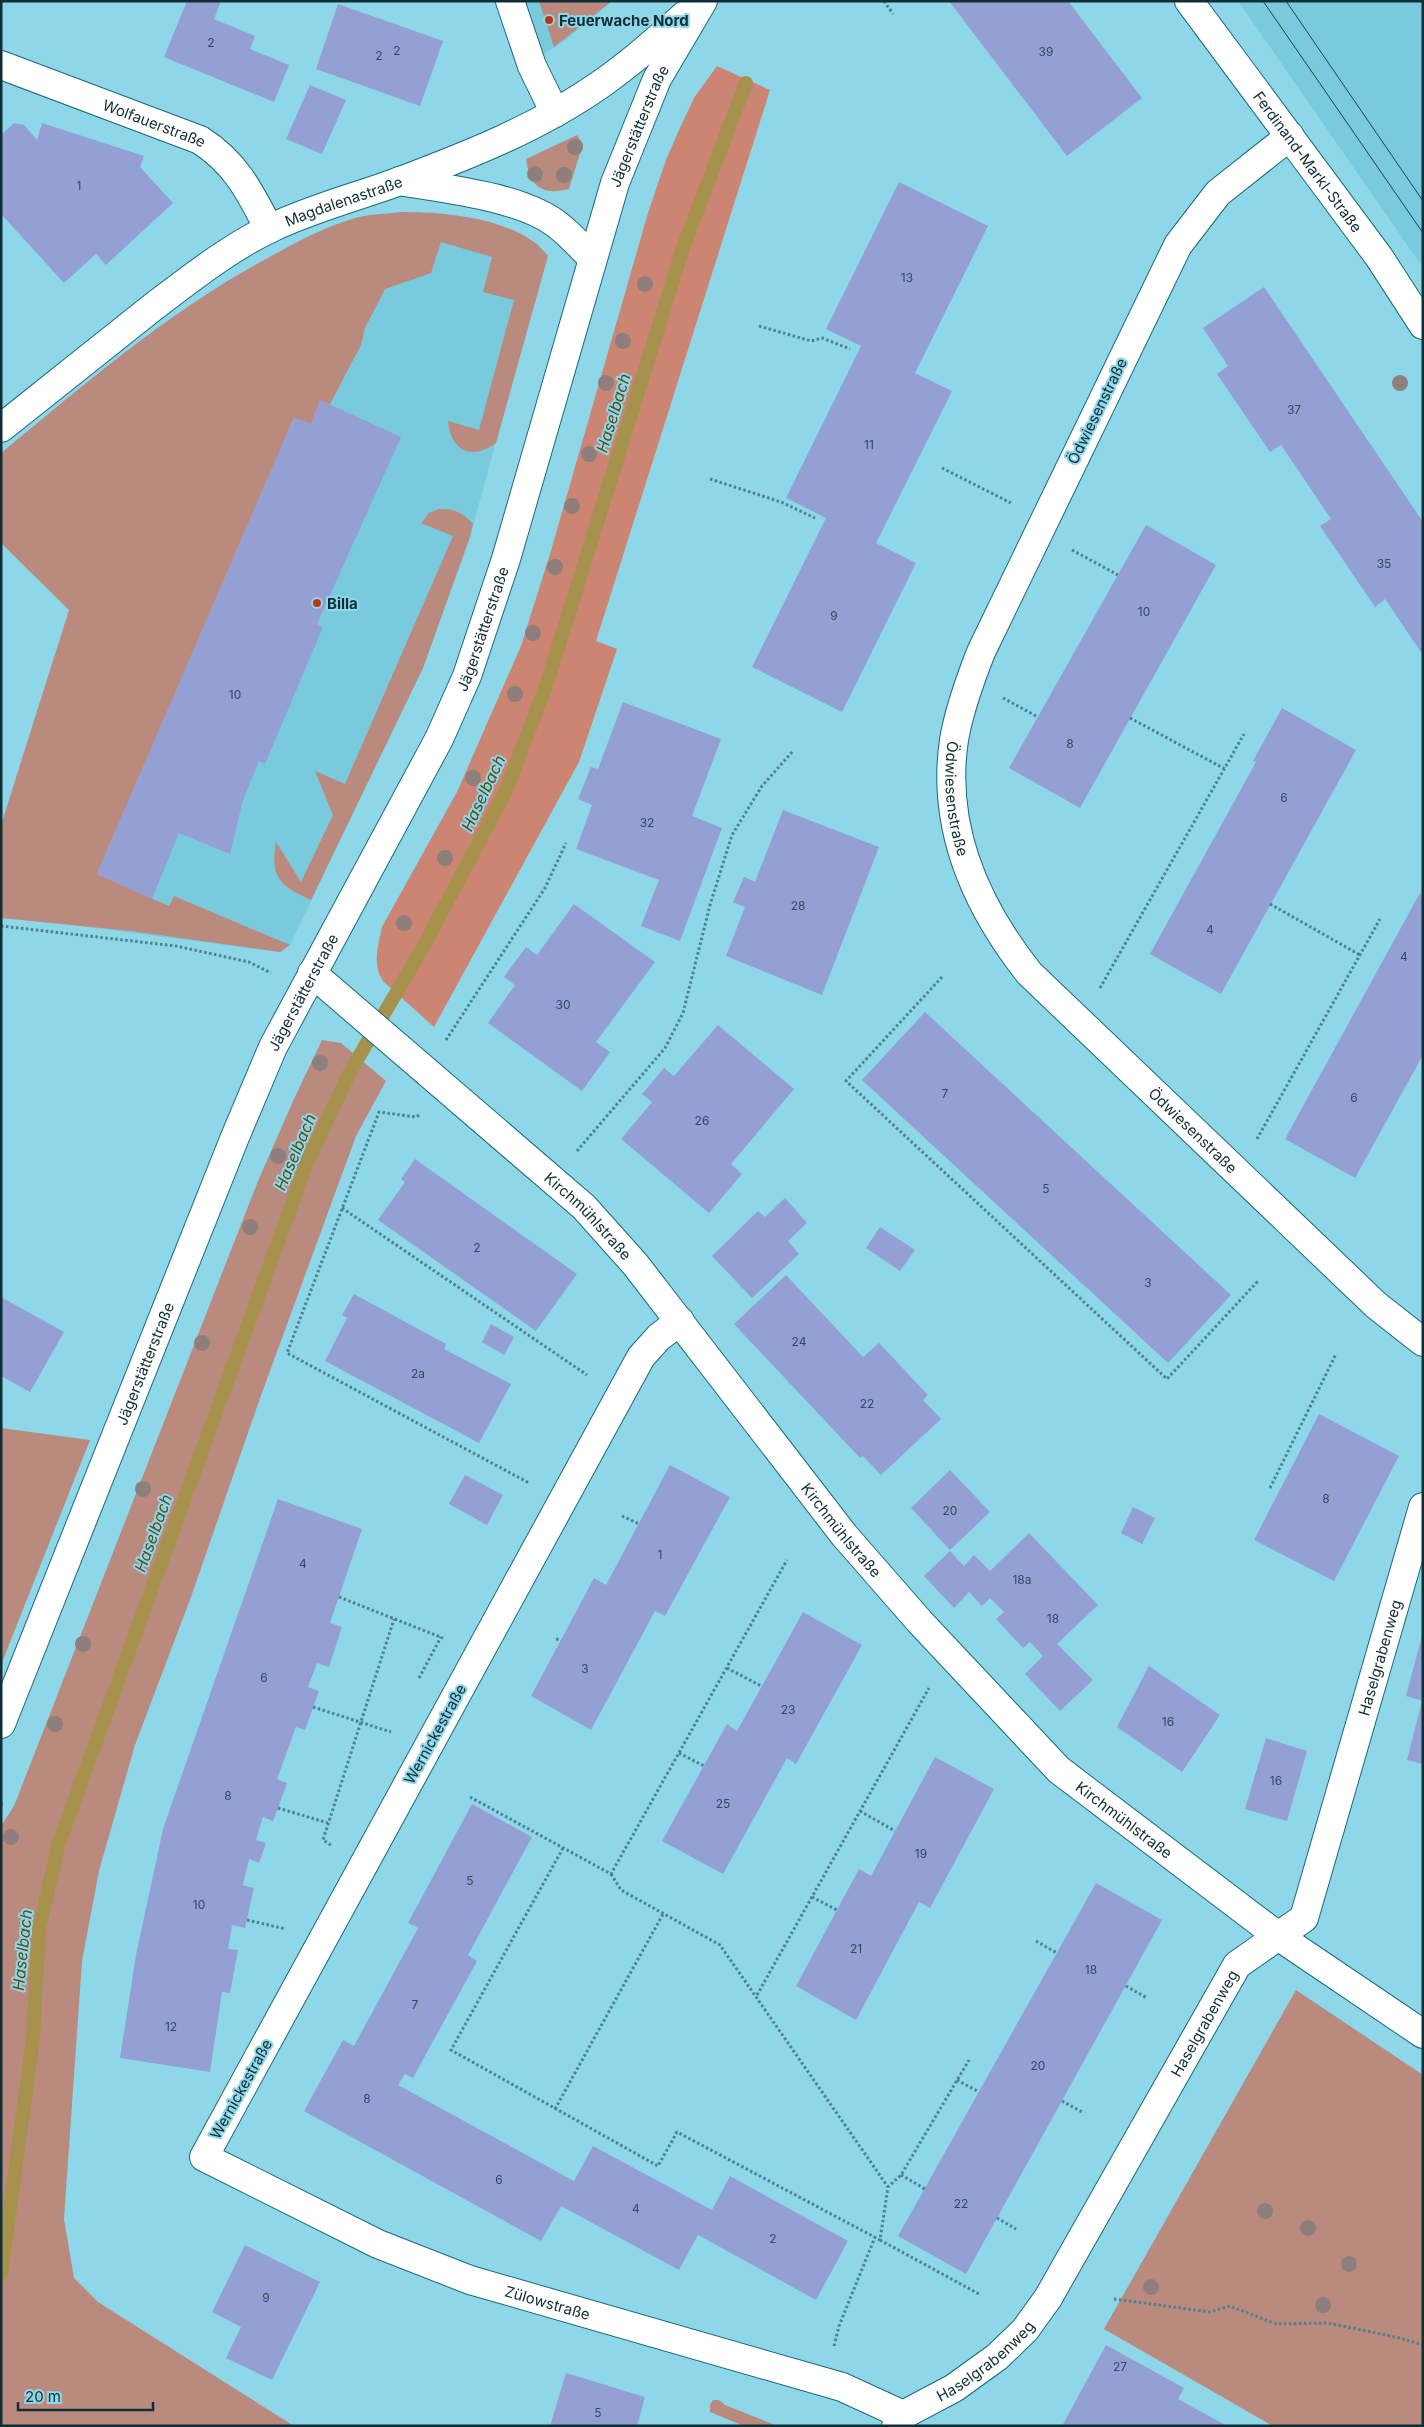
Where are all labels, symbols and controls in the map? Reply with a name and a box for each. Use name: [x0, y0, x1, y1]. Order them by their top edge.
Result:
place label: Feuerwache Nord: [559, 11, 689, 30]
marker: Feuerwache Nord: [543, 14, 555, 26]
house number: 2: [207, 35, 215, 50]
house number: 2: [393, 43, 401, 58]
house number: 39: [1039, 44, 1053, 59]
house number: 2: [375, 48, 383, 63]
street label: Jägerstätterstraße: [605, 61, 673, 190]
street label: Ferdinand-Markl-Straße: [1250, 87, 1367, 236]
street label: Wolfauerstraße: [100, 95, 210, 151]
street label: Magdalenastraße: [282, 171, 405, 230]
house number: 1: [77, 178, 81, 193]
house number: 13: [901, 270, 913, 285]
street label: Ödwiesenstraße: [1063, 355, 1131, 467]
water label: Haselbach: [592, 371, 634, 455]
house number: 37: [1287, 402, 1301, 417]
house number: 11: [864, 437, 874, 452]
house number: 35: [1377, 556, 1391, 571]
street label: Jägerstätterstraße: [452, 564, 512, 694]
place label: Billa: [327, 594, 358, 613]
marker: Billa: [311, 597, 323, 609]
house number: 10: [1138, 604, 1150, 619]
house number: 9: [830, 608, 838, 623]
house number: 10: [229, 687, 241, 702]
house number: 8: [1066, 736, 1074, 751]
street label: Ödwiesenstraße: [942, 740, 973, 858]
water label: Haselbach: [457, 752, 509, 834]
house number: 6: [1280, 790, 1288, 805]
house number: 32: [640, 815, 654, 830]
house number: 28: [791, 898, 805, 913]
house number: 4: [1206, 922, 1214, 937]
street label: Jägerstätterstraße: [263, 930, 342, 1054]
house number: 4: [1400, 949, 1408, 964]
house number: 30: [556, 997, 570, 1012]
street label: Ödwiesenstraße: [1145, 1083, 1242, 1177]
house number: 7: [942, 1086, 949, 1101]
house number: 6: [1350, 1090, 1358, 1105]
water label: Haselbach: [270, 1111, 320, 1193]
house number: 26: [695, 1113, 709, 1128]
street label: Kirchmühlstraße: [541, 1168, 636, 1264]
house number: 5: [1042, 1181, 1050, 1196]
house number: 2: [473, 1240, 481, 1255]
house number: 3: [1144, 1275, 1152, 1290]
street label: Jägerstätterstraße: [112, 1299, 178, 1428]
house number: 24: [792, 1334, 807, 1349]
house number: 2a: [411, 1366, 425, 1381]
house number: 22: [860, 1396, 874, 1411]
street label: Kirchmühlstraße: [798, 1479, 886, 1581]
water label: Haselbach: [130, 1491, 176, 1575]
house number: 8: [1322, 1491, 1330, 1506]
house number: 20: [943, 1503, 957, 1518]
house number: 1: [658, 1547, 662, 1562]
house number: 4: [299, 1556, 307, 1571]
house number: 18a: [1012, 1572, 1032, 1587]
street label: Haselgrabenweg: [1354, 1597, 1405, 1718]
house number: 18: [1047, 1611, 1059, 1626]
house number: 3: [581, 1661, 589, 1676]
house number: 6: [260, 1670, 268, 1685]
street label: Wernickestraße: [400, 1681, 470, 1787]
house number: 23: [781, 1702, 795, 1717]
house number: 16: [1162, 1714, 1174, 1729]
house number: 16: [1270, 1773, 1282, 1788]
street label: Kirchmühlstraße: [1072, 1777, 1176, 1862]
house number: 8: [224, 1788, 232, 1803]
house number: 25: [716, 1796, 730, 1811]
house number: 19: [915, 1846, 927, 1861]
house number: 5: [466, 1873, 474, 1888]
house number: 10: [193, 1897, 205, 1912]
water label: Haselbach: [8, 1908, 36, 1992]
house number: 21: [850, 1941, 862, 1956]
house number: 18: [1085, 1962, 1097, 1977]
street label: Haselgrabenweg: [1166, 1966, 1242, 2080]
house number: 7: [412, 1997, 419, 2012]
house number: 12: [165, 2019, 177, 2034]
street label: Wernickestraße: [206, 2036, 276, 2142]
house number: 20: [1031, 2058, 1045, 2073]
house number: 8: [363, 2091, 371, 2106]
house number: 6: [495, 2172, 503, 2187]
house number: 22: [954, 2196, 968, 2211]
house number: 4: [632, 2201, 640, 2216]
house number: 2: [769, 2231, 777, 2246]
street label: Zülowstraße: [503, 2281, 593, 2324]
house number: 9: [262, 2290, 270, 2305]
street label: Haselgrabenweg: [933, 2317, 1038, 2405]
house number: 27: [1113, 2359, 1127, 2374]
scale bar: [18, 2380, 152, 2412]
text: 20 m: [25, 2387, 61, 2406]
house number: 5: [594, 2405, 602, 2420]

